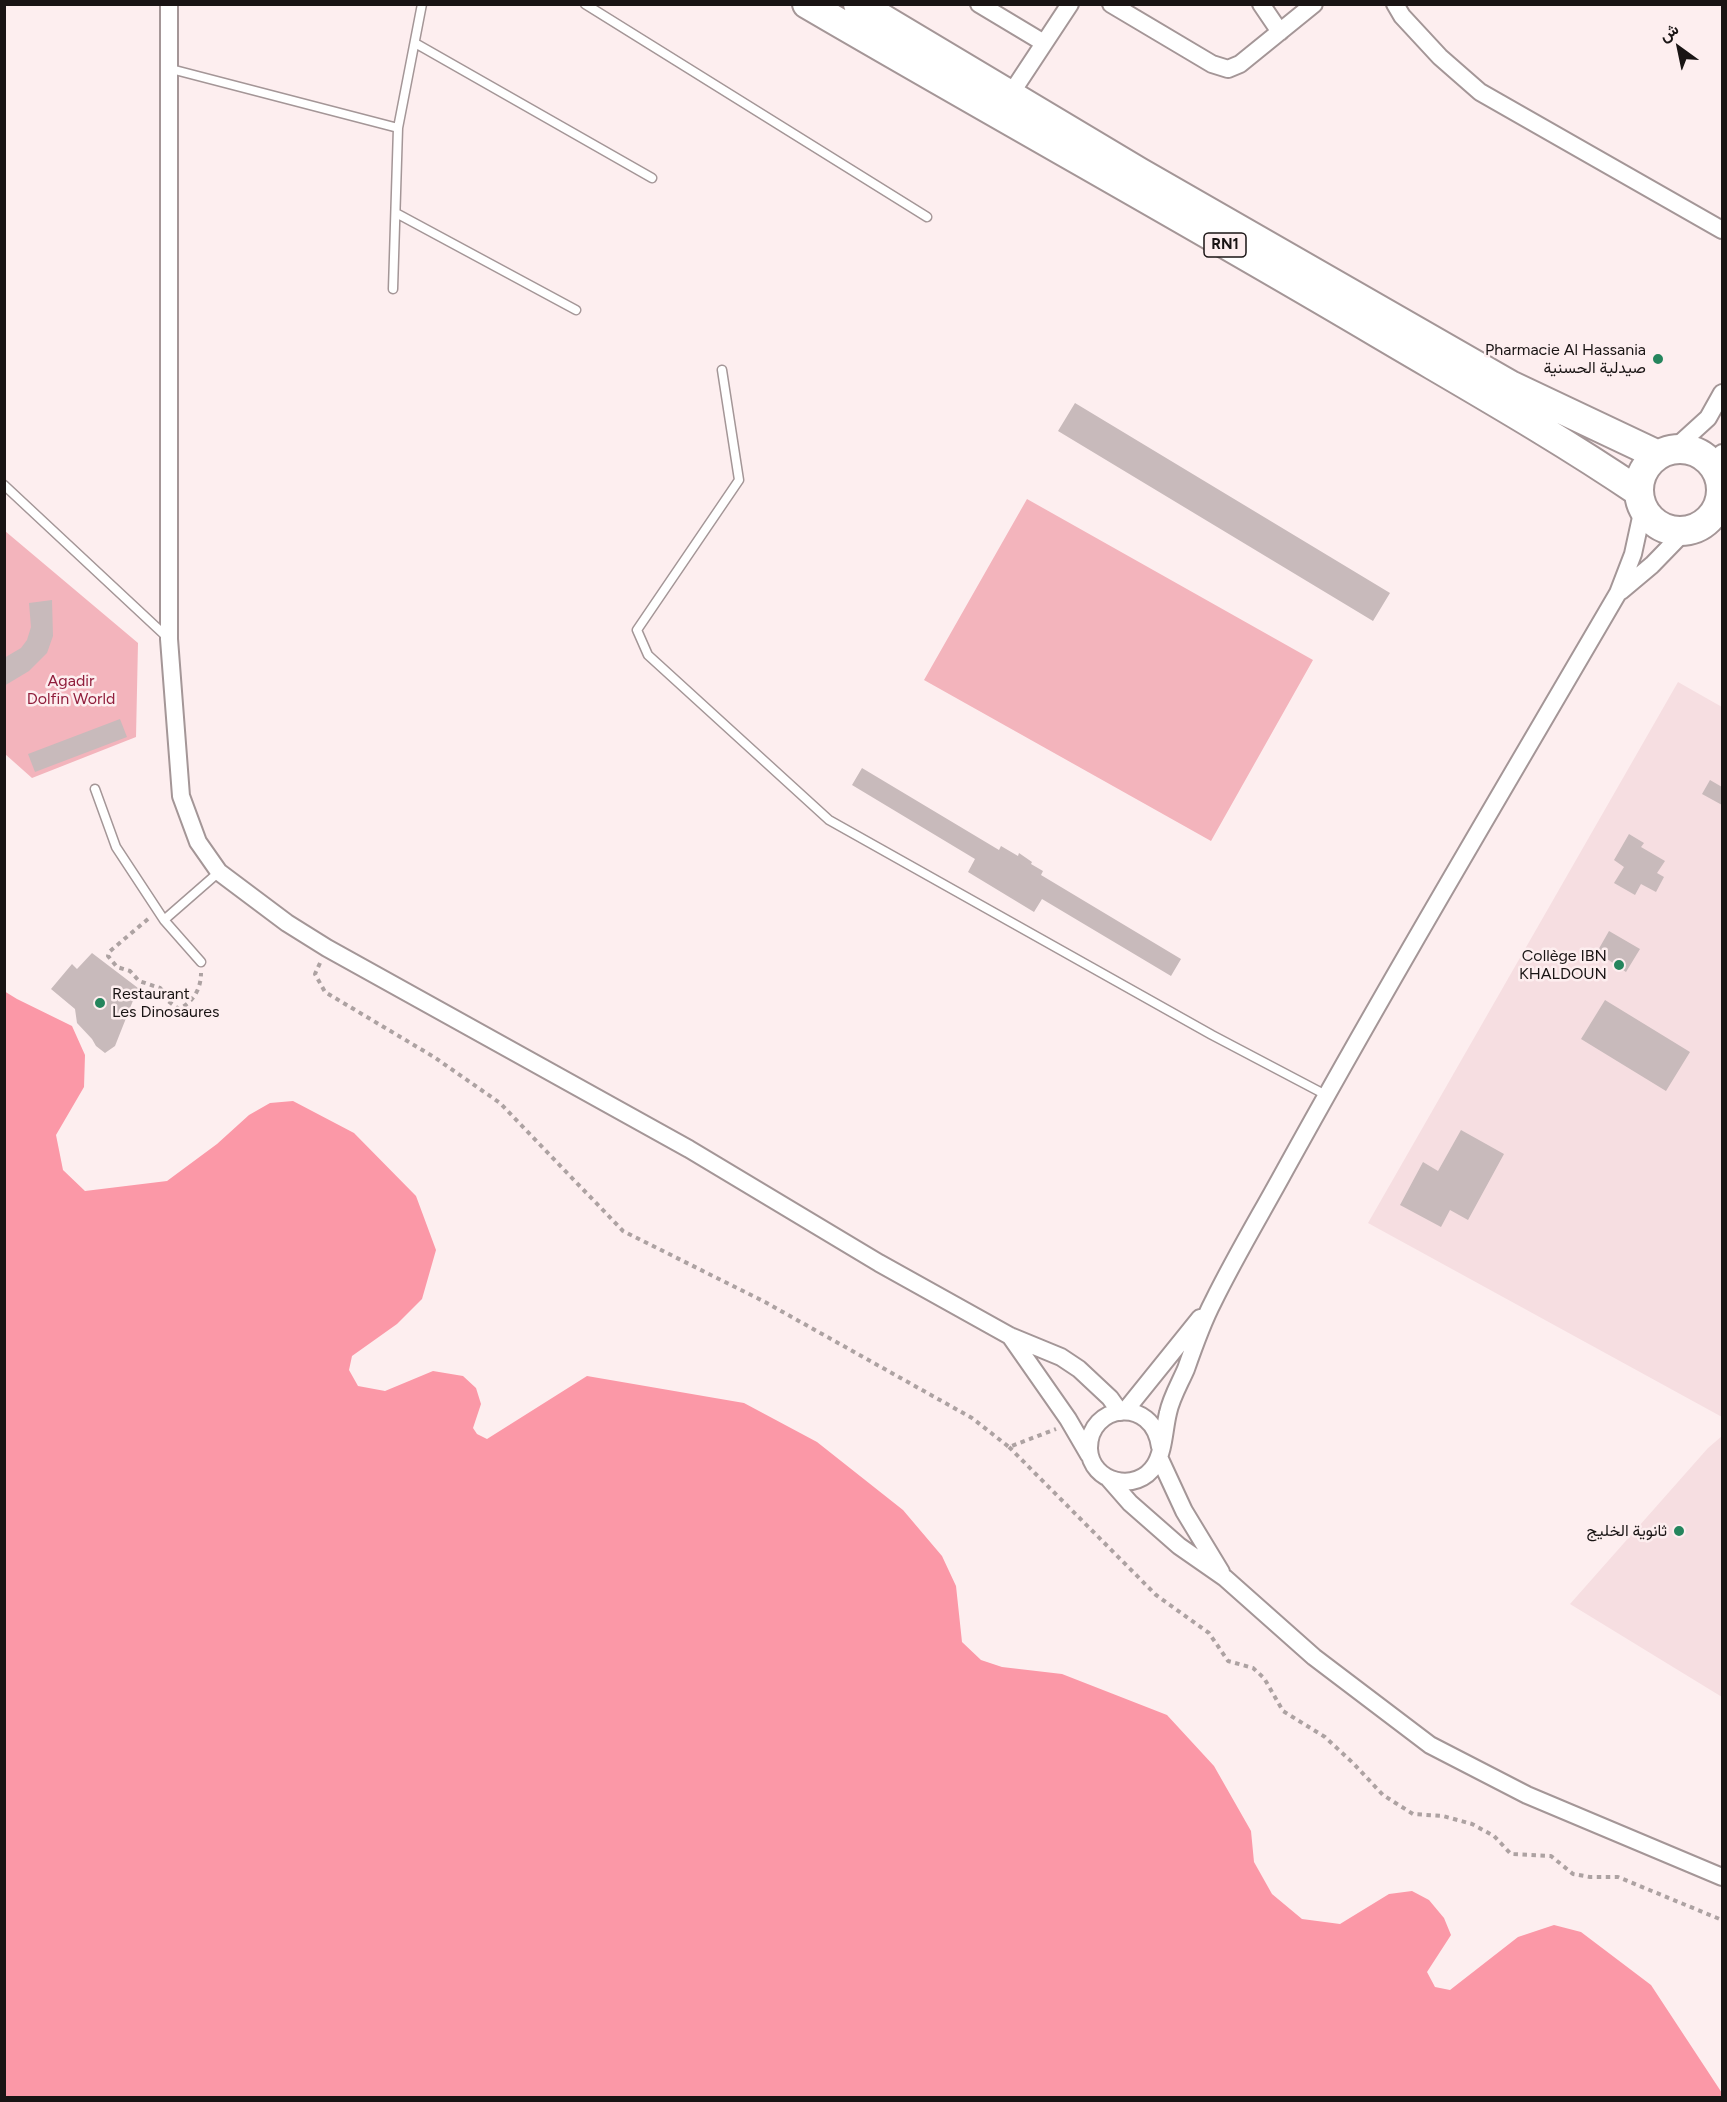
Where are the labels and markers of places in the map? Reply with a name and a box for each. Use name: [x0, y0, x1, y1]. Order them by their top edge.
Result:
place label: Pharmacie Al Hassania صيدلية الحسنية: [1485, 340, 1646, 378]
marker: Pharmacie Al Hassania صيدلية الحسنية: [1651, 352, 1665, 366]
place label: Collège IBN KHALDOUN: [1519, 946, 1607, 984]
marker: Collège IBN KHALDOUN: [1612, 958, 1626, 972]
place label: Restaurant Les Dinosaures: [112, 984, 220, 1022]
marker: Restaurant Les Dinosaures: [93, 996, 107, 1010]
place label: ثانوية الخليج: [1587, 1521, 1667, 1541]
marker: ثانوية الخليج: [1672, 1524, 1686, 1538]

